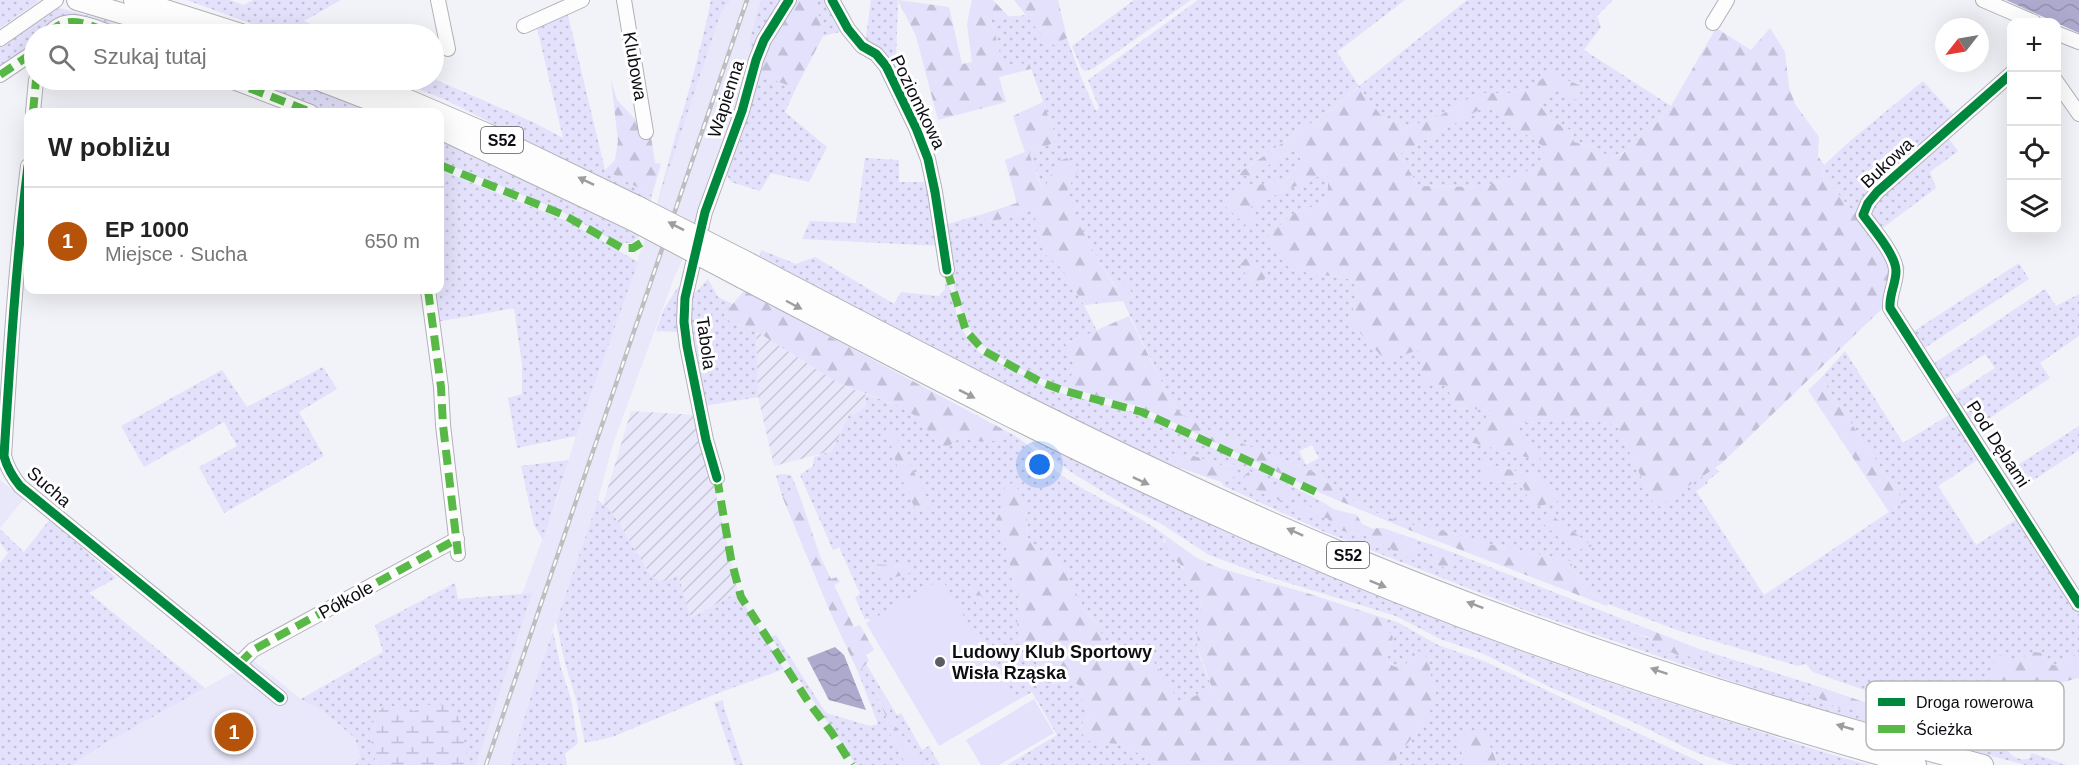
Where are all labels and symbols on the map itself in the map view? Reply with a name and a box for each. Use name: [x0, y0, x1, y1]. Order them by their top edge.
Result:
north arrow: [1935, 18, 1989, 72]
street label: Klubowa: [619, 30, 651, 103]
street label: Poziomkowa: [887, 52, 950, 153]
street label: Wapienna: [704, 57, 748, 140]
road number: S52: [481, 127, 523, 153]
street label: Bukowa: [1857, 133, 1918, 192]
one-way arrow: [578, 176, 595, 185]
one-way arrow: [667, 221, 685, 231]
one-way arrow: [785, 300, 802, 310]
street label: Tabola: [692, 315, 720, 372]
one-way arrow: [958, 390, 975, 399]
street label: Pod Dębami: [1963, 397, 2033, 491]
your location: [1025, 450, 1054, 479]
street label: Sucha: [23, 463, 76, 512]
one-way arrow: [1133, 476, 1150, 485]
one-way arrow: [1285, 527, 1303, 537]
road number: S52: [1327, 542, 1369, 568]
street label: Półkole: [315, 577, 377, 623]
one-way arrow: [1369, 579, 1387, 589]
one-way arrow: [1466, 600, 1484, 609]
place label: Ludowy Klub Sportowy Wisła Rząska: [952, 642, 1152, 683]
marker: Ludowy Klub Sportowy Wisła Rząska: [933, 655, 947, 669]
one-way arrow: [1650, 665, 1668, 675]
legend: [1866, 681, 2064, 750]
text: Droga rowerowa: [1916, 694, 2033, 711]
pin: 1: [214, 710, 254, 754]
text: Ścieżka: [1916, 720, 1972, 738]
one-way arrow: [1836, 722, 1854, 731]

